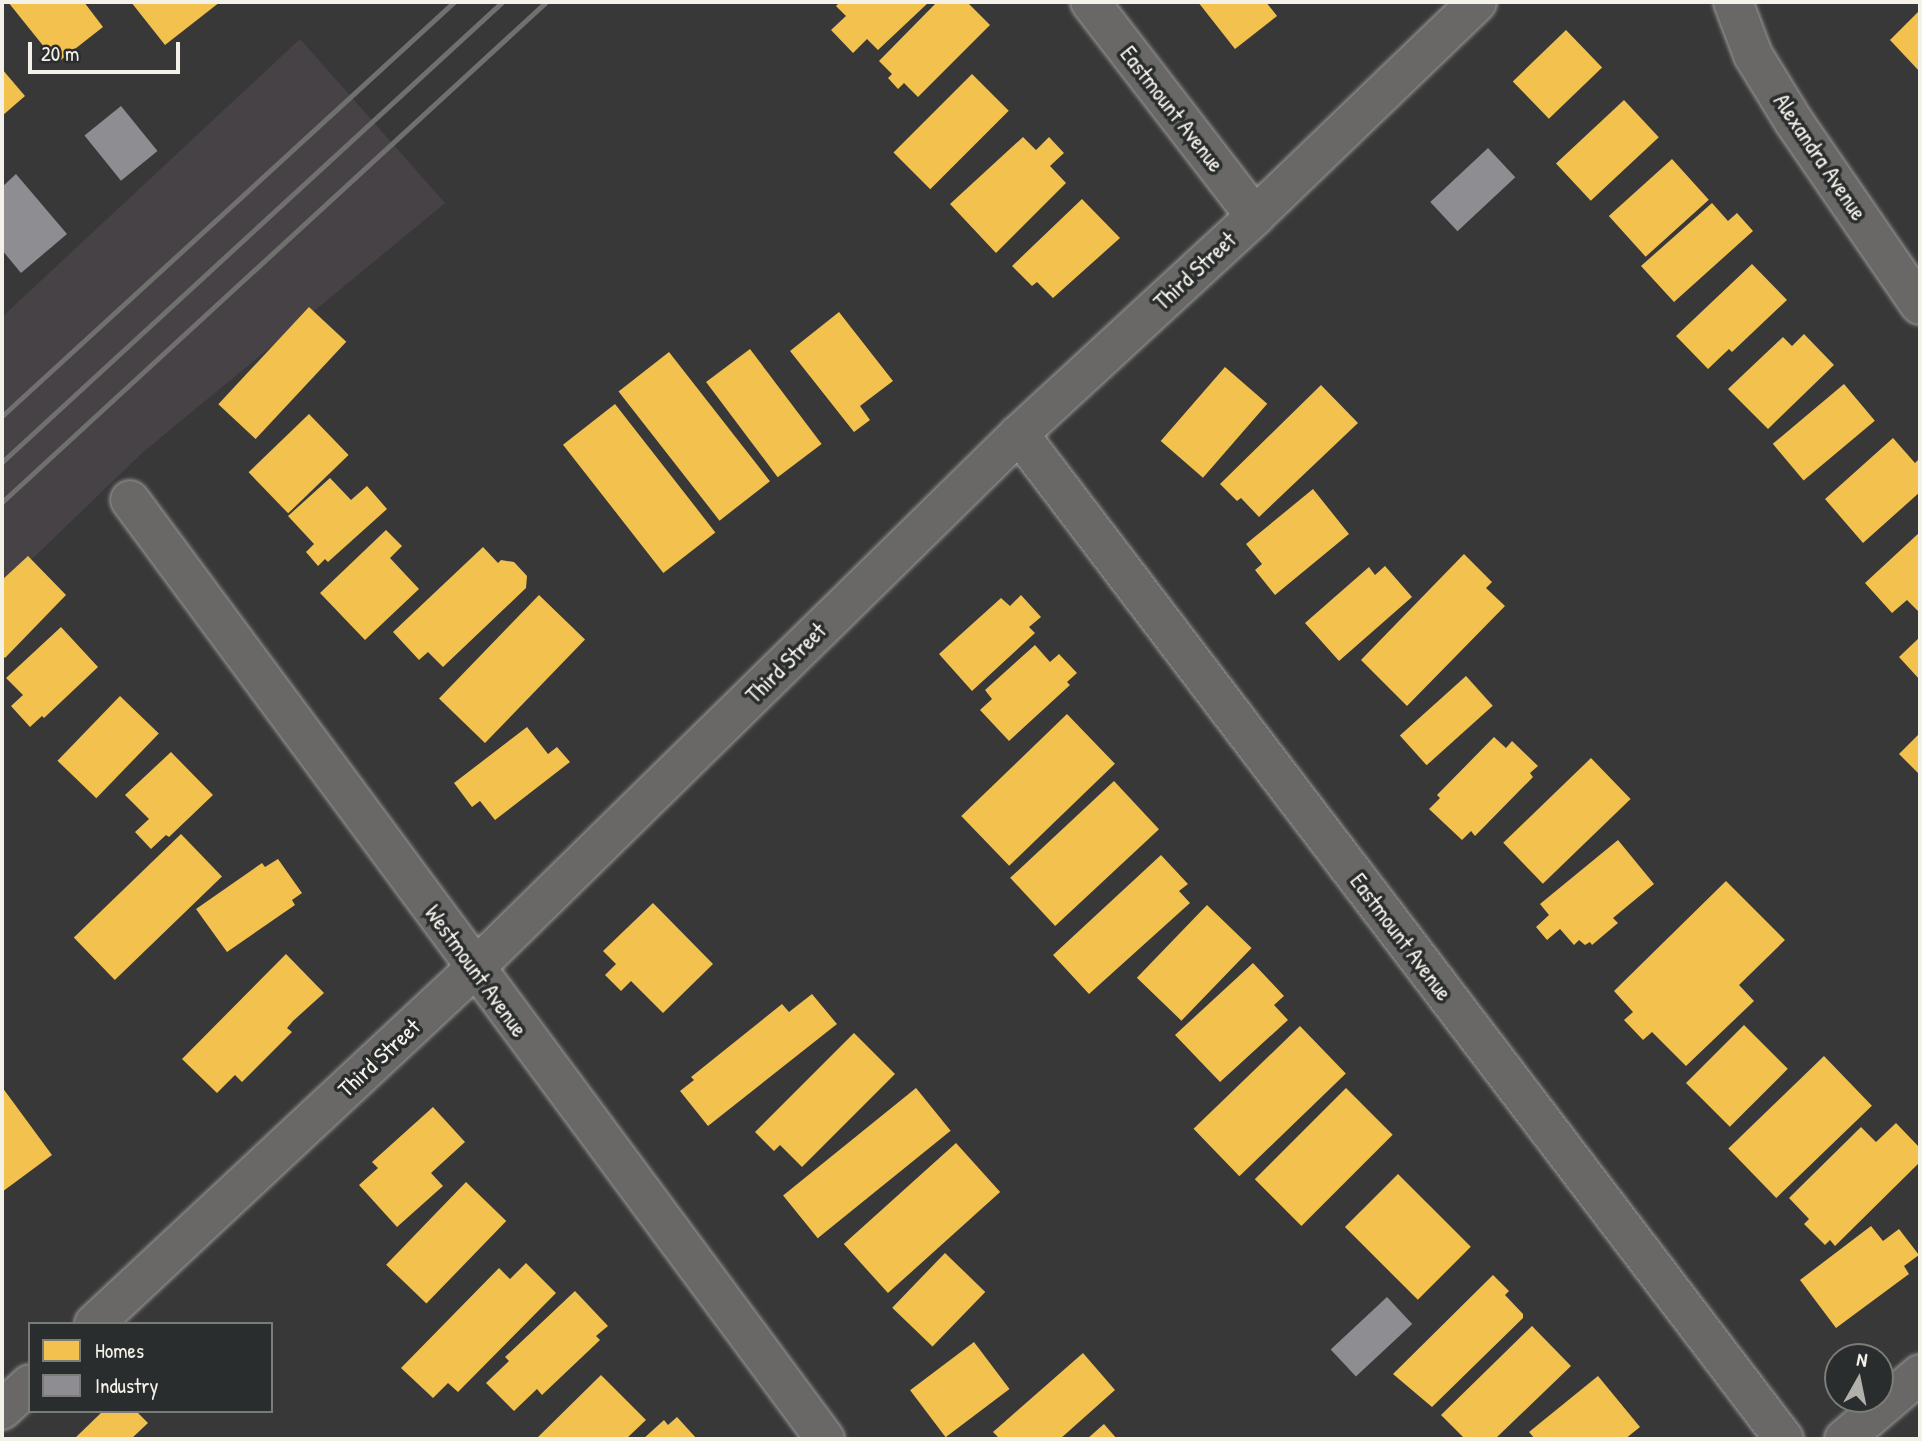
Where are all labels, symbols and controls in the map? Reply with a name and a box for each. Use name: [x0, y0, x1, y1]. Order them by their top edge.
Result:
scale bar: [32, 28, 184, 72]
text: 20 m: [41, 39, 79, 68]
street label: Eastmount Avenue: [1114, 41, 1230, 177]
street label: Alexandra Avenue: [1768, 88, 1872, 226]
street label: Third Street: [1148, 226, 1242, 316]
street label: Third Street: [740, 617, 832, 709]
street label: Eastmount Avenue: [1344, 868, 1458, 1006]
street label: Westmount Avenue: [419, 900, 533, 1042]
street label: Third Street: [332, 1013, 426, 1103]
legend: [28, 1322, 273, 1413]
text: Homes: [95, 1336, 144, 1365]
north arrow: [1824, 1343, 1894, 1413]
text: N: [1855, 1346, 1869, 1373]
text: Industry: [95, 1371, 158, 1400]

